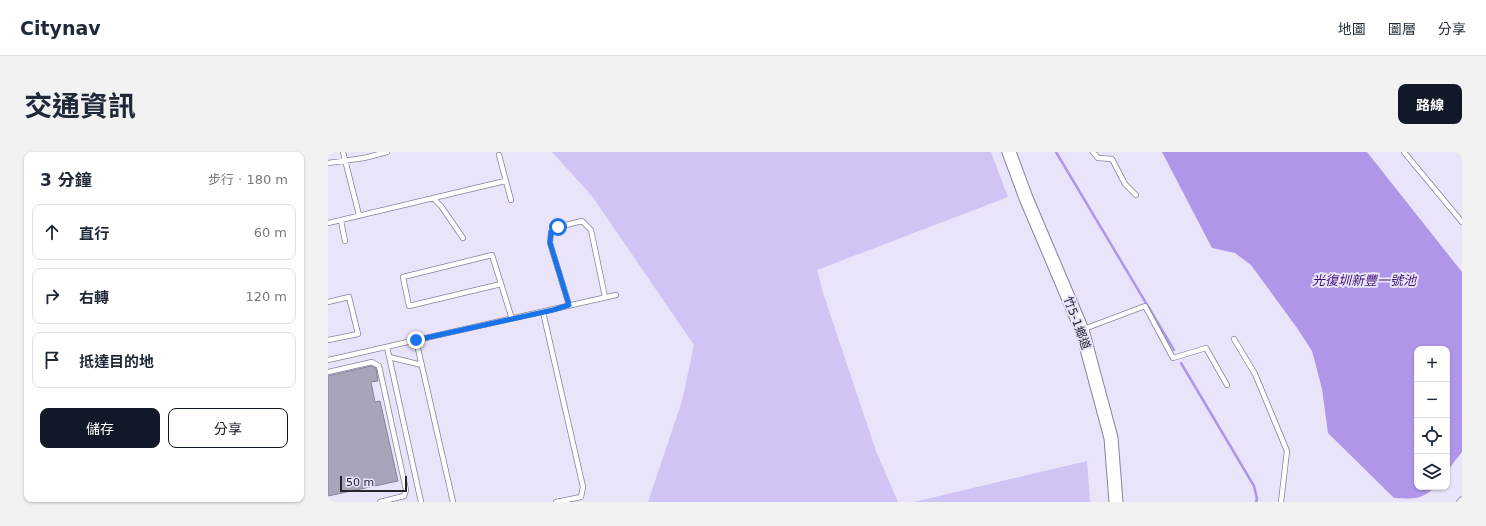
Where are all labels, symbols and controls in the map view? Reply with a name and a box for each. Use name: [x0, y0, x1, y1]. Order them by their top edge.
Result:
text: Citynav: [20, 17, 101, 39]
text: 地圖: [1338, 21, 1366, 37]
text: 圖層: [1388, 21, 1416, 37]
text: 分享: [1438, 21, 1466, 37]
button: 路線: [1398, 84, 1462, 124]
text: 交通資訊: [24, 90, 136, 123]
text: 3 分鐘: [40, 170, 92, 190]
text: 步行 · 180 m: [208, 172, 288, 187]
route start: [549, 218, 567, 236]
icon: ahead: [41, 221, 63, 243]
text: 直行: [79, 225, 109, 243]
text: 60 m: [254, 225, 287, 240]
water label: 光復圳新豐一號池: [1312, 273, 1418, 288]
icon: right: [41, 285, 63, 307]
text: 右轉: [79, 289, 109, 307]
text: 120 m: [245, 289, 287, 304]
street label: 竹5-1鄉道: [1061, 294, 1093, 352]
route end: [407, 331, 425, 349]
map controls: [1414, 346, 1450, 490]
button: +: [1414, 346, 1450, 382]
icon: arrive: [41, 349, 63, 371]
text: 抵達目的地: [79, 353, 154, 371]
button: −: [1414, 382, 1450, 418]
button: 儲存: [40, 408, 160, 448]
button: 分享: [168, 408, 288, 448]
button: locate: [1414, 418, 1450, 454]
button: layers: [1414, 454, 1450, 490]
scale bar: [340, 474, 407, 493]
text: 50 m: [346, 476, 374, 489]

